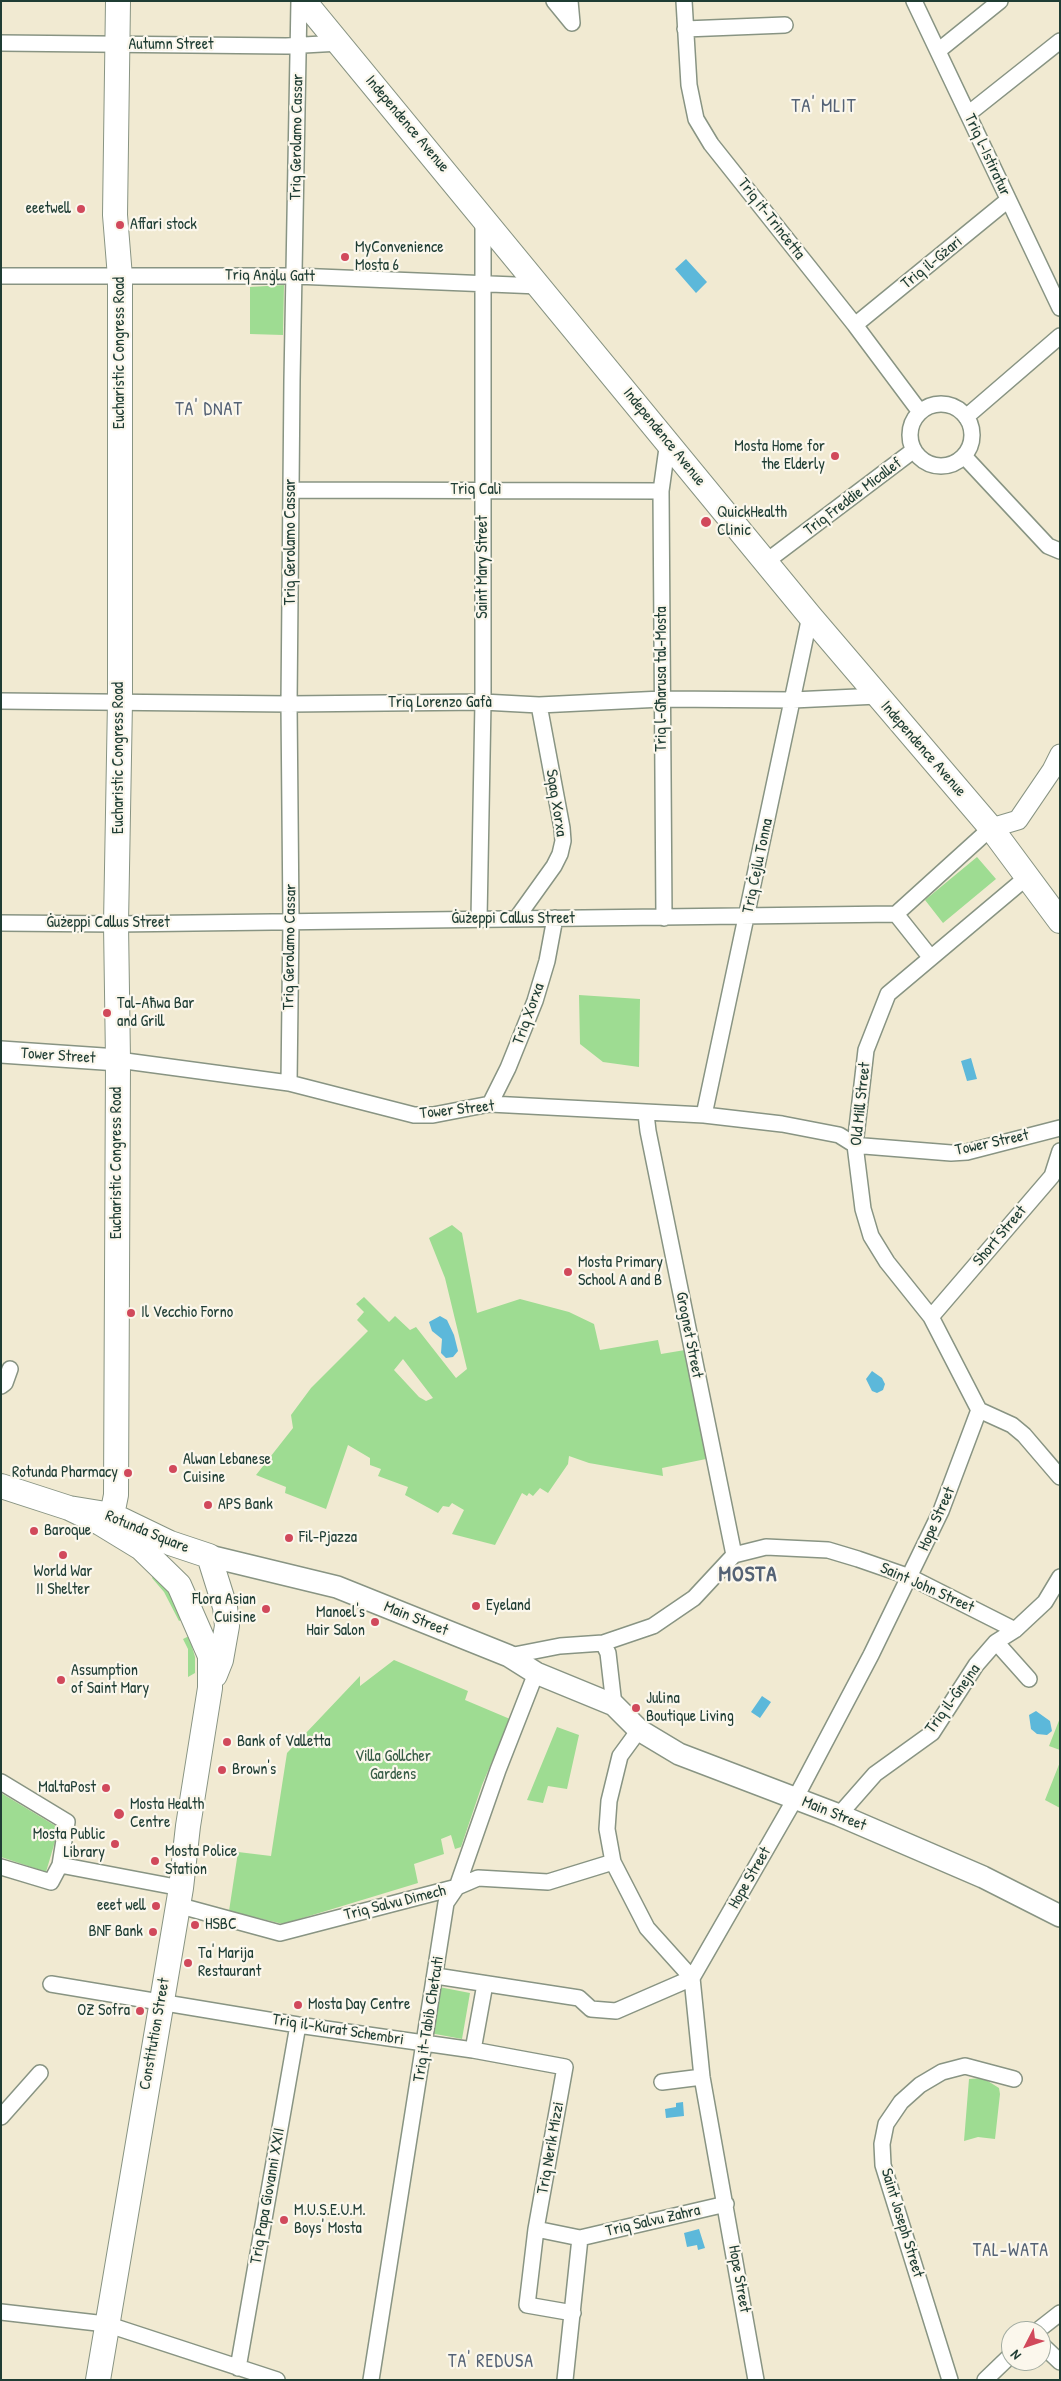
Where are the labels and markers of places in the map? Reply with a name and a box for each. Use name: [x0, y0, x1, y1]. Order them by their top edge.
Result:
place label: eeetwell: [26, 199, 71, 219]
marker: eeetwell: [75, 203, 87, 215]
place label: Affari stock: [130, 215, 197, 235]
marker: Affari stock: [114, 219, 126, 231]
place label: MyConvenience Mosta 6: [355, 238, 443, 276]
marker: MyConvenience Mosta 6: [339, 251, 351, 263]
place label: Mosta Home for the Elderly: [734, 437, 825, 475]
marker: Mosta Home for the Elderly: [829, 450, 841, 462]
place label: QuickHealth Clinic: [717, 503, 787, 541]
marker: QuickHealth Clinic: [699, 515, 713, 529]
place label: Tal-Aħwa Bar and Grill: [117, 994, 194, 1032]
marker: Tal-Aħwa Bar and Grill: [101, 1007, 113, 1019]
place label: Mosta Primary School A and B: [578, 1253, 663, 1291]
marker: Mosta Primary School A and B: [562, 1266, 574, 1278]
place label: Il Vecchio Forno: [141, 1303, 233, 1323]
marker: Il Vecchio Forno: [125, 1307, 137, 1319]
place label: Alwan Lebanese Cuisine: [183, 1450, 271, 1488]
place label: Rotunda Pharmacy: [12, 1463, 118, 1483]
marker: Alwan Lebanese Cuisine: [167, 1463, 179, 1475]
marker: Rotunda Pharmacy: [122, 1467, 134, 1479]
place label: APS Bank: [218, 1495, 273, 1515]
marker: APS Bank: [202, 1499, 214, 1511]
place label: Baroque: [44, 1521, 91, 1541]
marker: Baroque: [28, 1525, 40, 1537]
place label: Fil-Pjazza: [299, 1528, 357, 1548]
marker: Fil-Pjazza: [283, 1532, 295, 1544]
marker: World War II Shelter: [57, 1549, 69, 1561]
place label: World War II Shelter: [34, 1562, 92, 1600]
place label: Flora Asian Cuisine: [192, 1590, 256, 1628]
place label: Eyeland: [486, 1596, 530, 1616]
marker: Eyeland: [470, 1600, 482, 1612]
marker: Flora Asian Cuisine: [260, 1603, 272, 1615]
place label: Manoel's Hair Salon: [306, 1603, 365, 1641]
marker: Manoel's Hair Salon: [369, 1616, 381, 1628]
place label: Assumption of Saint Mary: [71, 1661, 149, 1699]
marker: Assumption of Saint Mary: [55, 1674, 67, 1686]
place label: Julina Boutique Living: [646, 1689, 734, 1727]
marker: Julina Boutique Living: [630, 1702, 642, 1714]
place label: Bank of Valletta: [237, 1732, 331, 1752]
marker: Bank of Valletta: [221, 1736, 233, 1748]
place label: Brown's: [232, 1760, 276, 1780]
marker: Brown's: [216, 1764, 228, 1776]
place label: MaltaPost: [38, 1778, 96, 1798]
marker: MaltaPost: [100, 1782, 112, 1794]
place label: Mosta Health Centre: [130, 1795, 204, 1833]
marker: Mosta Health Centre: [112, 1807, 126, 1821]
place label: Mosta Public Library: [33, 1825, 105, 1863]
marker: Mosta Public Library: [109, 1838, 121, 1850]
place label: Mosta Police Station: [165, 1842, 237, 1880]
marker: Mosta Police Station: [149, 1855, 161, 1867]
place label: eeet well: [97, 1896, 146, 1916]
marker: eeet well: [150, 1900, 162, 1912]
place label: HSBC: [205, 1915, 237, 1935]
marker: HSBC: [189, 1919, 201, 1931]
place label: BNF Bank: [88, 1922, 143, 1942]
marker: BNF Bank: [147, 1926, 159, 1938]
place label: Ta' Marija Restaurant: [198, 1944, 261, 1982]
marker: Ta' Marija Restaurant: [182, 1957, 194, 1969]
place label: Mosta Day Centre: [308, 1995, 410, 2015]
marker: Mosta Day Centre: [292, 1999, 304, 2011]
place label: OZ Sofra: [77, 2001, 130, 2021]
marker: OZ Sofra: [134, 2005, 146, 2017]
place label: M.U.S.E.U.M. Boys' Mosta: [294, 2201, 366, 2239]
marker: M.U.S.E.U.M. Boys' Mosta: [278, 2214, 290, 2226]

